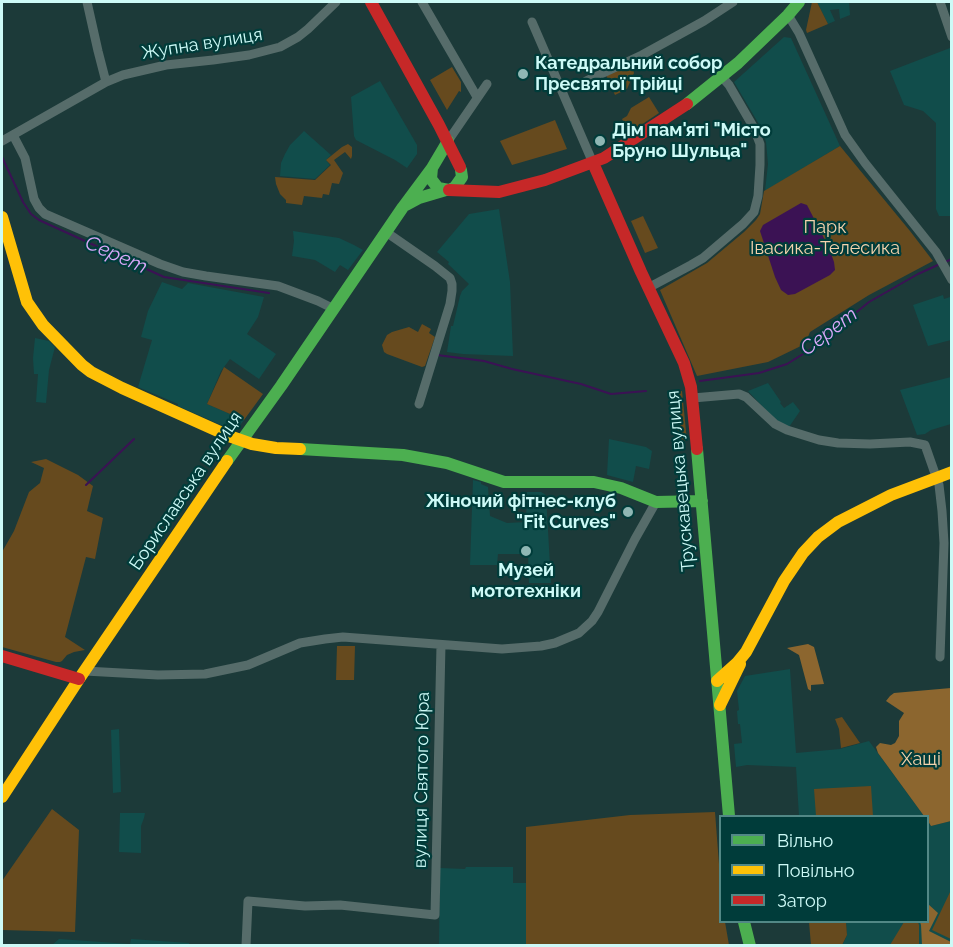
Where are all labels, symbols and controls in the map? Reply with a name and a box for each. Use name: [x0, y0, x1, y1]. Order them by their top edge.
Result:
street label: Жупна вулиця: [140, 24, 264, 64]
place label: Катедральний собор Пресвятої Трійці: [535, 53, 722, 96]
marker: Катедральний собор Пресвятої Трійці: [516, 67, 530, 81]
place label: Дім пам'яті "Місто Бруно Шульца": [612, 120, 771, 162]
marker: Дім пам'яті "Місто Бруно Шульца": [593, 134, 607, 148]
park label: Парк Івасика-Телесика: [750, 217, 900, 260]
water label: Серет: [81, 231, 151, 279]
water label: Серет: [796, 303, 862, 361]
street label: Трускавецька вулиця: [662, 390, 700, 572]
street label: Бориславська вулиця: [125, 408, 247, 574]
place label: Жіночий фітнес-клуб "Fit Curves": [426, 491, 616, 534]
marker: Жіночий фітнес-клуб "Fit Curves": [621, 505, 635, 519]
marker: Музей мототехніки: [519, 544, 533, 558]
place label: Музей мототехніки: [471, 560, 581, 602]
street label: вулиця Святого Юра: [410, 692, 434, 868]
park label: Хащі: [901, 749, 941, 771]
legend: [719, 815, 929, 923]
text: Вільно: [777, 830, 833, 851]
text: Повільно: [777, 860, 854, 881]
text: Затор: [777, 890, 827, 911]

